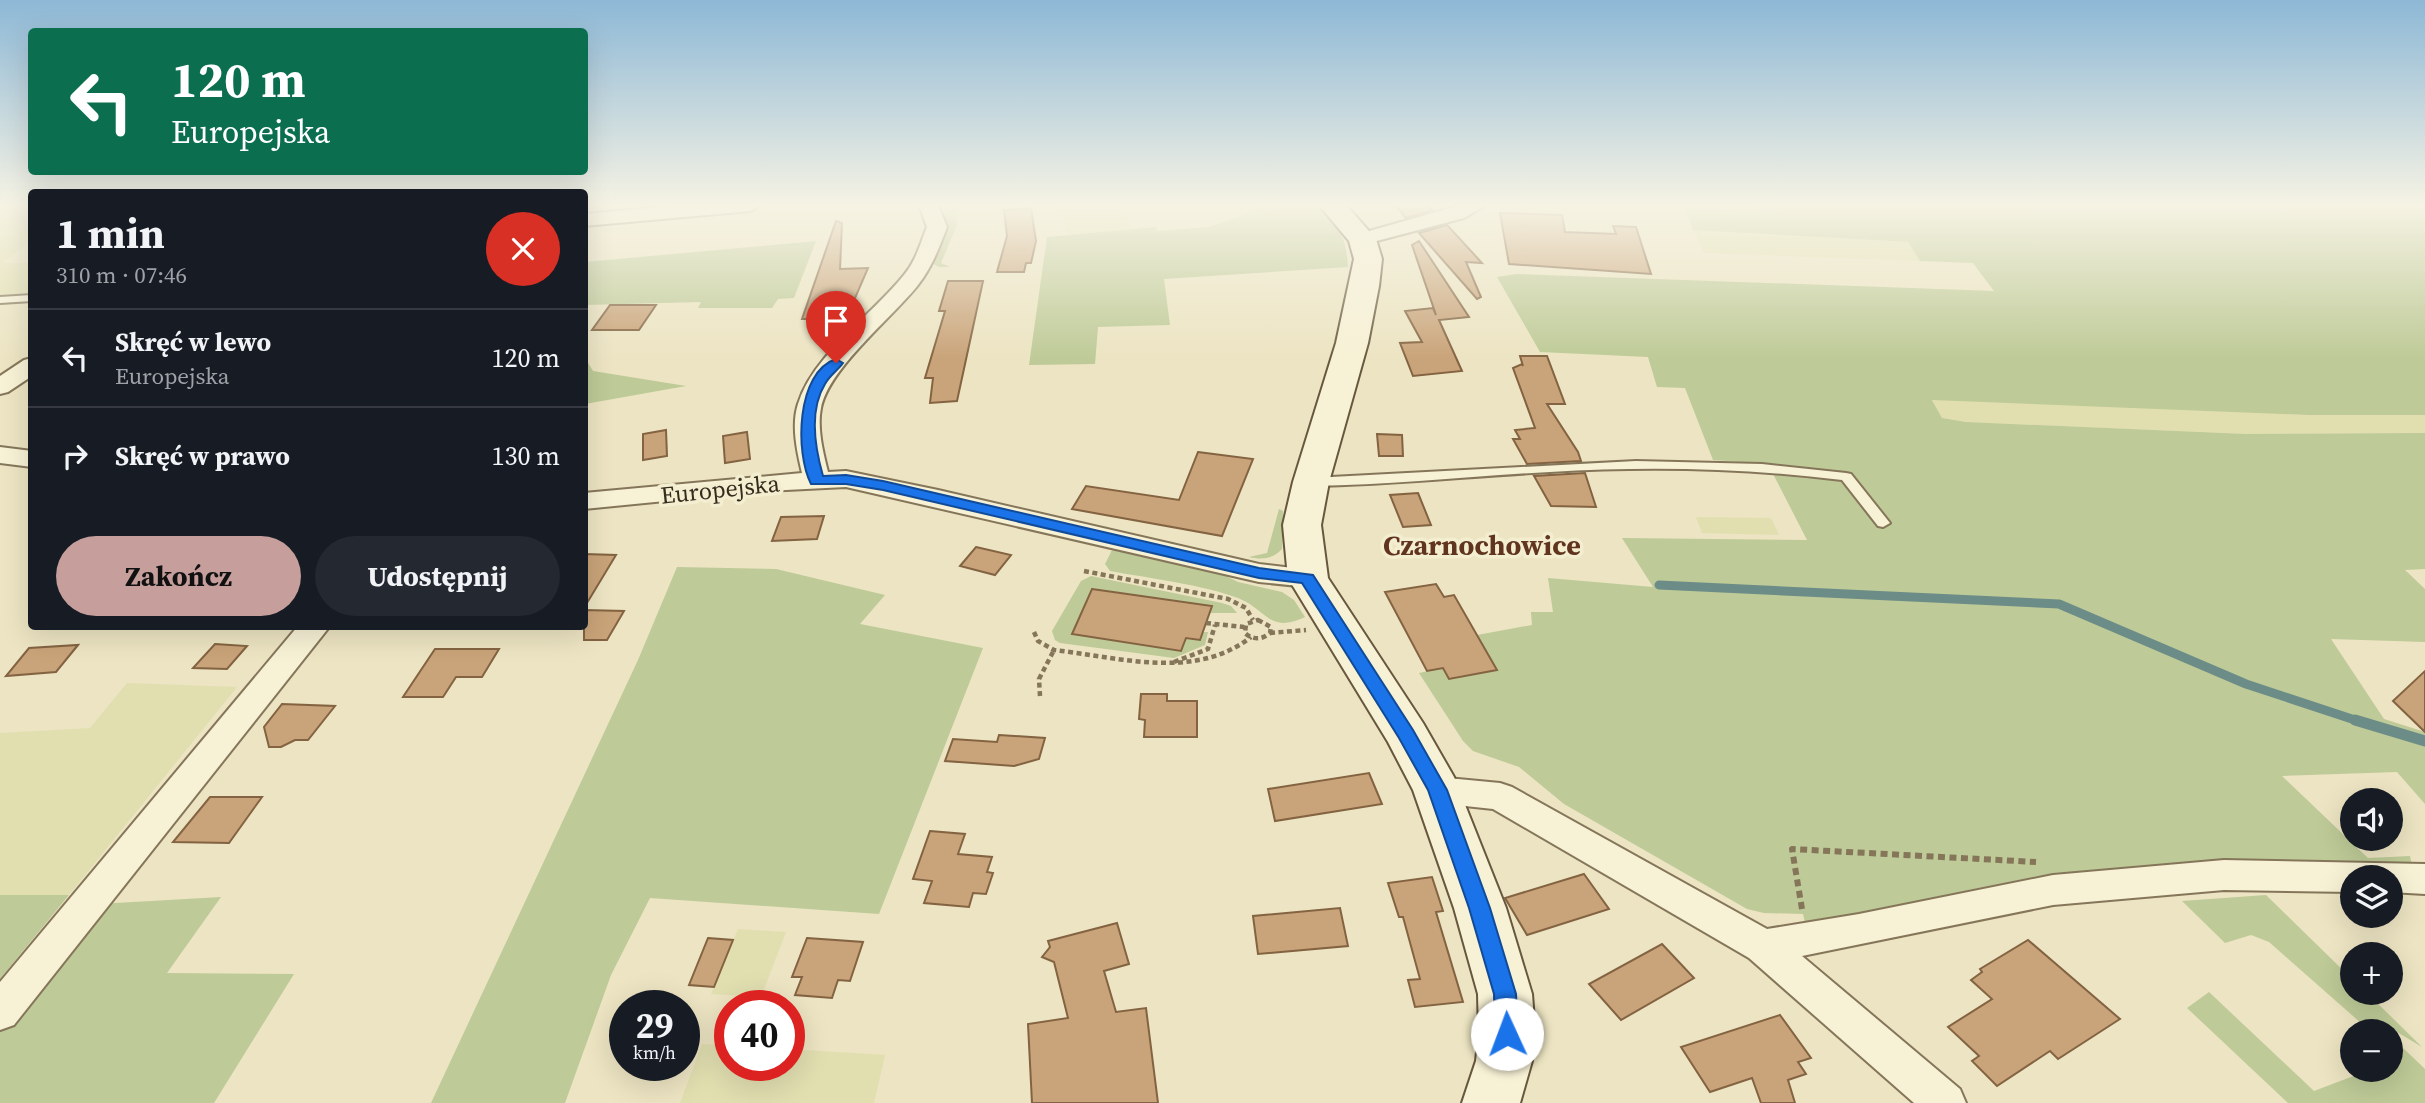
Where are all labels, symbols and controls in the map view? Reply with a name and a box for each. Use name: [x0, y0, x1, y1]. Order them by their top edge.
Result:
text: 120 m: [171, 46, 306, 113]
icon: left: [56, 56, 147, 147]
text: Europejska: [171, 110, 330, 154]
text: 1 min: [56, 204, 165, 262]
button: close: [486, 212, 560, 286]
text: 310 m · 07:46: [56, 259, 187, 291]
pin: [806, 291, 866, 363]
icon: arrive: [817, 302, 855, 340]
text: Skręć w lewo: [115, 324, 271, 360]
icon: left: [56, 339, 94, 377]
text: 120 m: [492, 340, 560, 376]
text: Europejska: [115, 360, 230, 392]
icon: right: [56, 437, 94, 475]
text: Skręć w prawo: [115, 438, 290, 474]
text: 130 m: [492, 438, 560, 474]
street label: Europejska: [659, 466, 782, 512]
district label: Czarnochowice: [1383, 526, 1581, 564]
button: Zakończ: [56, 536, 301, 616]
button: Udostępnij: [315, 536, 560, 616]
map controls: [2340, 788, 2403, 1082]
button: sound: [2340, 788, 2403, 851]
button: layers: [2340, 865, 2403, 928]
button: +: [2340, 942, 2403, 1005]
speed limit sign: 40: [714, 990, 805, 1081]
position arrow: [1470, 997, 1544, 1071]
text: 29: [636, 1002, 673, 1050]
button: −: [2340, 1019, 2403, 1082]
text: km/h: [633, 1040, 676, 1065]

